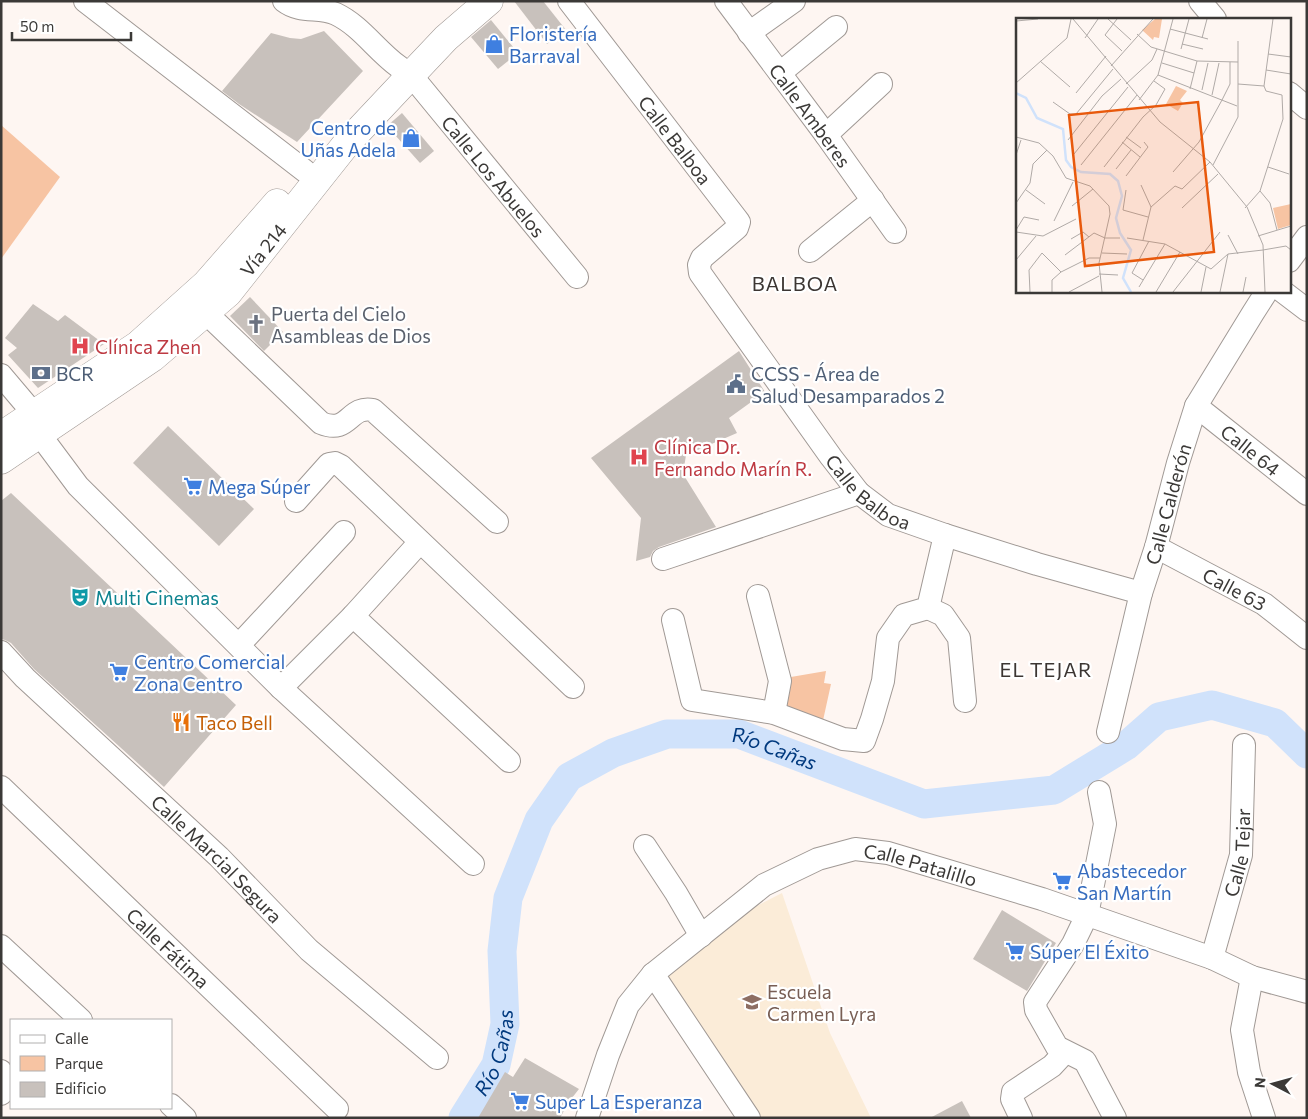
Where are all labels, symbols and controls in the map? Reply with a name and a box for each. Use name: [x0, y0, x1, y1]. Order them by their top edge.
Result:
scale bar: [12, 10, 131, 42]
text: 50 m: [20, 17, 54, 35]
inset map: [1016, 18, 1290, 292]
place label: Floristería Barraval: [509, 22, 597, 67]
shop icon: Floristería Barraval: [483, 33, 505, 55]
street label: Calle Amberes: [765, 59, 856, 171]
street label: Calle Balboa: [634, 91, 717, 189]
street label: Calle Los Abuelos: [437, 111, 551, 241]
place label: Centro de Uñas Adela: [301, 116, 396, 161]
shop icon: Centro de Uñas Adela: [400, 127, 422, 149]
street label: Vía 214: [235, 218, 291, 281]
district label: BALBOA: [752, 271, 838, 295]
place label: Puerta del Cielo Asambleas de Dios: [271, 302, 431, 347]
church icon: Puerta del Cielo Asambleas de Dios: [245, 313, 267, 335]
hospital icon: Clínica Zhen: [69, 335, 91, 357]
place label: Clínica Zhen: [95, 335, 201, 358]
bank icon: BCR: [30, 362, 52, 384]
place label: BCR: [56, 362, 94, 385]
place label: CCSS - Área de Salud Desamparados 2: [751, 362, 945, 407]
public building icon: CCSS - Área de Salud Desamparados 2: [725, 373, 747, 395]
street label: Calle 64: [1217, 419, 1285, 480]
place label: Clínica Dr. Fernando Marín R.: [654, 435, 812, 480]
street label: Calle Calderón: [1140, 440, 1195, 567]
hospital icon: Clínica Dr. Fernando Marín R.: [628, 446, 650, 468]
street label: Calle Balboa: [821, 449, 914, 534]
supermarket icon: Mega Súper: [182, 475, 204, 497]
place label: Mega Súper: [208, 475, 311, 498]
street label: Calle 63: [1199, 562, 1270, 615]
theatre icon: Multi Cinemas: [69, 586, 91, 608]
place label: Multi Cinemas: [95, 586, 219, 609]
place label: Centro Comercial Zona Centro: [134, 650, 285, 695]
district label: EL TEJAR: [1000, 657, 1092, 681]
supermarket icon: Centro Comercial Zona Centro: [108, 661, 130, 683]
restaurant icon: Taco Bell: [170, 711, 192, 733]
place label: Taco Bell: [196, 711, 273, 734]
water label: Río Cañas: [732, 722, 820, 774]
street label: Calle Marcial Segura: [147, 789, 287, 927]
street label: Calle Tejar: [1218, 808, 1254, 899]
street label: Calle Patalillo: [863, 839, 980, 890]
place label: Abastecedor San Martín: [1077, 859, 1187, 904]
supermarket icon: Abastecedor San Martín: [1051, 870, 1073, 892]
street label: Calle Fátima: [122, 903, 215, 992]
supermarket icon: Súper El Éxito: [1004, 940, 1026, 962]
place label: Súper El Éxito: [1030, 940, 1149, 963]
place label: Escuela Carmen Lyra: [767, 980, 876, 1025]
school or university icon: Escuela Carmen Lyra: [741, 991, 763, 1013]
water label: Río Cañas: [468, 1009, 517, 1100]
legend: [10, 1019, 172, 1109]
text: Calle: [55, 1029, 89, 1047]
text: Parque: [55, 1054, 103, 1072]
north arrow: [1248, 1059, 1298, 1109]
text: N: [1251, 1076, 1269, 1089]
text: Edificio: [55, 1079, 106, 1097]
supermarket icon: Super La Esperanza: [509, 1090, 531, 1112]
place label: Super La Esperanza: [535, 1090, 702, 1113]

